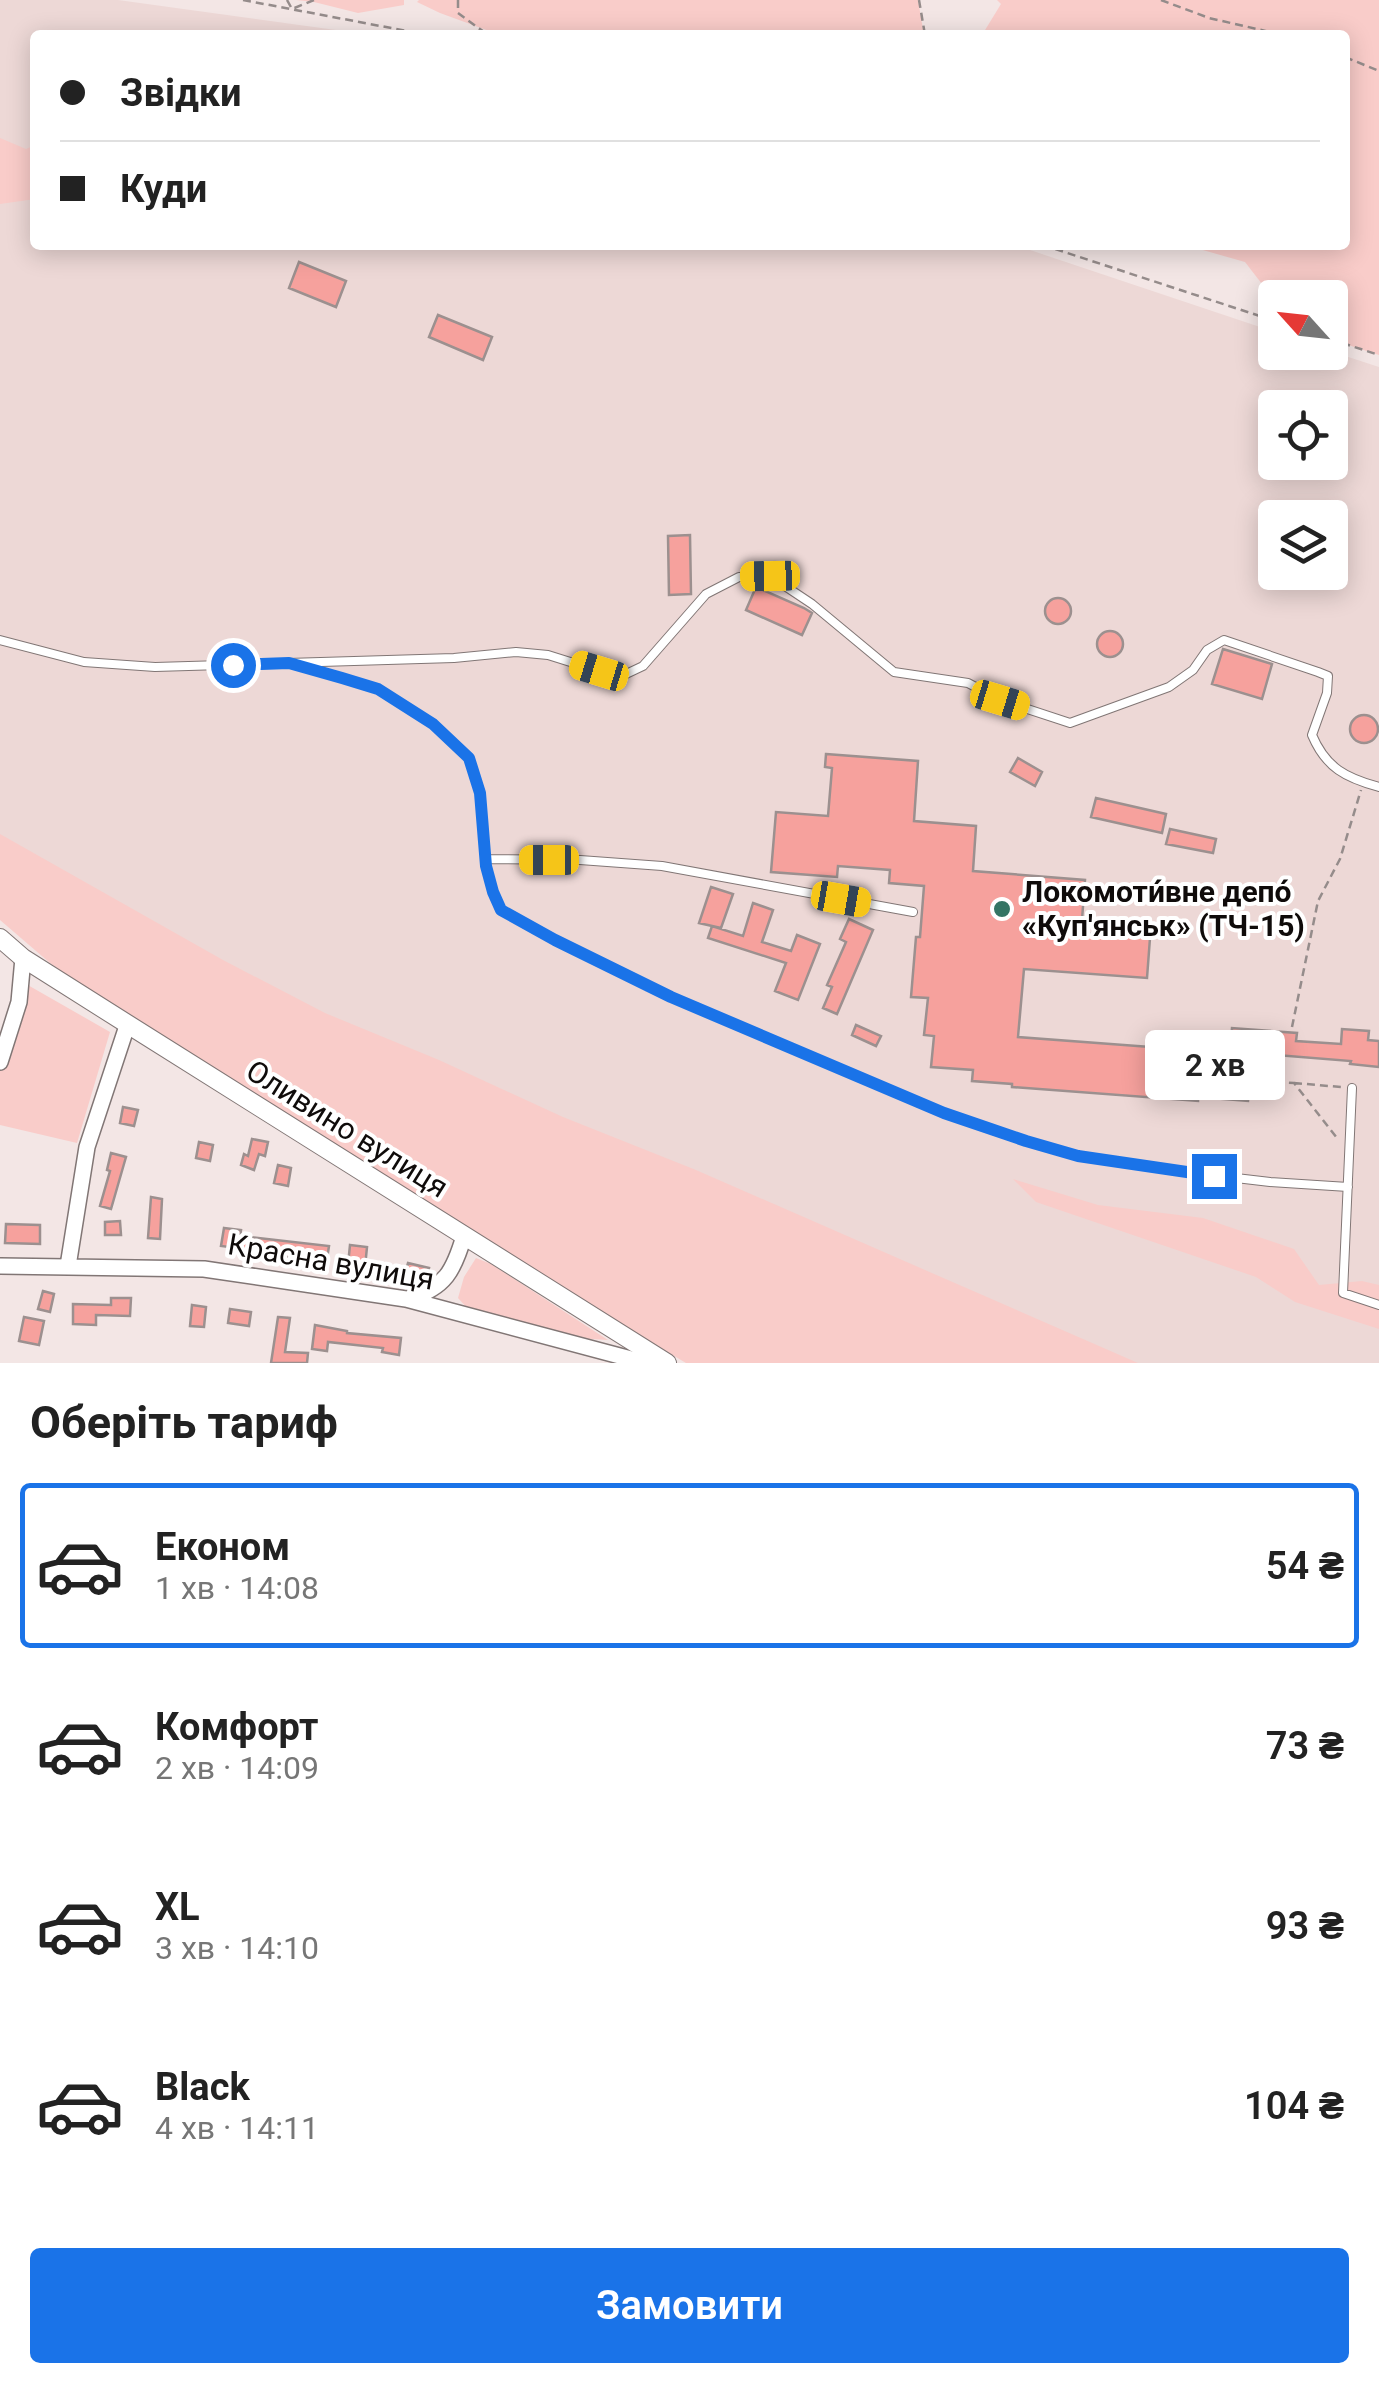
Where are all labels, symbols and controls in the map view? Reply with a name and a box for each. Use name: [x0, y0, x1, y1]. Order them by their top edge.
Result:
text: Звідки: [120, 71, 242, 115]
text: Куди: [120, 167, 207, 211]
north arrow: [1258, 280, 1348, 370]
map controls: [1258, 280, 1348, 590]
button: locate: [1258, 390, 1348, 480]
button: layers: [1258, 500, 1348, 590]
car: [740, 560, 800, 592]
route start: [211, 643, 256, 688]
car: [566, 648, 632, 694]
car: [967, 677, 1033, 723]
car: [519, 845, 579, 875]
place label: Локомоти́вне депо́ «Куп'янськ» (ТЧ-15): [1022, 874, 1305, 943]
car: [809, 879, 873, 919]
marker: Локомоти́вне депо́ «Куп'янськ» (ТЧ-15): [991, 898, 1013, 920]
callout: 2 хв: [1144, 1031, 1284, 1101]
text: 2 хв: [1185, 1046, 1245, 1084]
street label: Оливино вулиця: [240, 1052, 455, 1205]
route end: [1192, 1154, 1237, 1199]
street label: Красна вулиця: [225, 1226, 437, 1297]
text: Оберіть тариф: [30, 1396, 338, 1449]
icon: car: [35, 1521, 125, 1611]
text: Економ: [155, 1525, 290, 1569]
text: 54 ₴: [1266, 1544, 1344, 1588]
text: 1 хв · 14:08: [155, 1569, 319, 1607]
icon: car: [35, 1701, 125, 1791]
text: Комфорт: [155, 1705, 318, 1749]
text: 73 ₴: [1266, 1724, 1344, 1768]
text: 2 хв · 14:09: [155, 1749, 319, 1787]
icon: car: [35, 1881, 125, 1971]
text: XL: [155, 1885, 200, 1929]
text: 93 ₴: [1266, 1904, 1344, 1948]
text: 3 хв · 14:10: [155, 1929, 319, 1967]
icon: car: [35, 2061, 125, 2151]
text: Black: [155, 2065, 250, 2109]
text: 104 ₴: [1244, 2084, 1344, 2128]
text: 4 хв · 14:11: [155, 2109, 319, 2147]
button: Замовити: [30, 2248, 1349, 2363]

